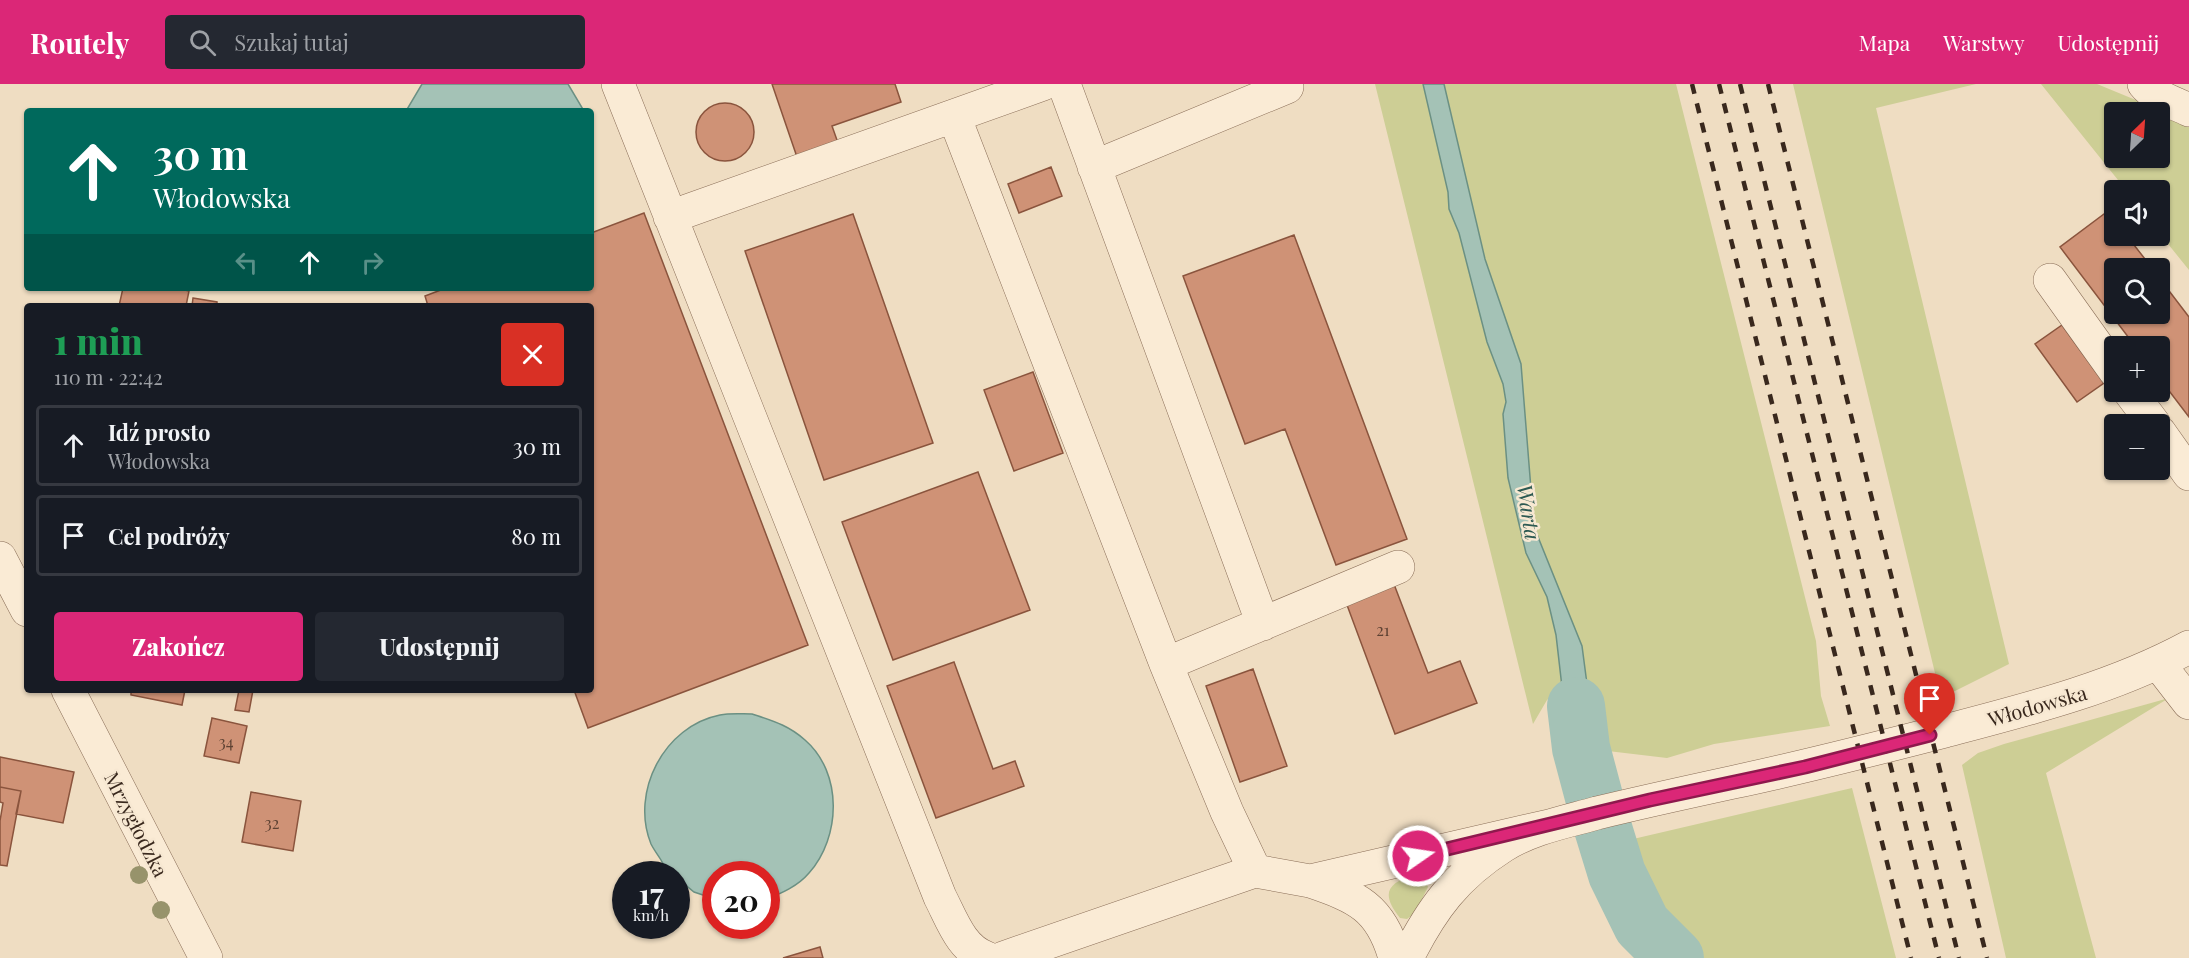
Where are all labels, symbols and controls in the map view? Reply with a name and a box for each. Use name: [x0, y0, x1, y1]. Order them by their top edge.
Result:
search box: [165, 15, 585, 69]
text: Routely: [30, 24, 129, 61]
icon: search: [186, 26, 219, 59]
text: Szukaj tutaj: [234, 27, 349, 57]
text: Mapa: [1859, 28, 1910, 56]
text: Warstwy: [1943, 28, 2025, 56]
text: Udostępnij: [2058, 28, 2159, 56]
north arrow: [2104, 102, 2170, 168]
map controls: [2104, 102, 2170, 480]
text: 30 m: [153, 125, 248, 181]
icon: ahead: [54, 132, 132, 210]
text: Włodowska: [153, 179, 290, 215]
button: sound: [2104, 180, 2170, 246]
icon: left: [230, 246, 263, 279]
icon: ahead: [293, 246, 326, 279]
icon: right: [356, 246, 389, 279]
button: search: [2104, 258, 2170, 324]
text: 1 min: [54, 316, 143, 364]
button: close: [501, 323, 564, 386]
button: +: [2104, 336, 2170, 402]
text: 110 m · 22:42: [54, 363, 163, 390]
button: −: [2104, 414, 2170, 480]
text: Idź prosto: [108, 417, 210, 447]
icon: ahead: [57, 429, 90, 462]
text: 30 m: [513, 431, 561, 461]
text: Włodowska: [108, 447, 210, 474]
water label: Warta: [1512, 482, 1548, 542]
icon: arrive: [57, 519, 90, 552]
text: Cel podróży: [108, 521, 230, 551]
text: 80 m: [511, 521, 561, 551]
button: Zakończ: [54, 612, 303, 681]
button: Udostępnij: [315, 612, 564, 681]
house number: 21: [1376, 619, 1390, 640]
pin: [1904, 673, 1955, 735]
street label: Włodowska: [1983, 678, 2090, 732]
icon: arrive: [1913, 682, 1946, 715]
house number: 34: [218, 731, 234, 752]
street label: Mrzygłodzka: [99, 767, 175, 881]
house number: 32: [265, 812, 279, 833]
position arrow: [1386, 824, 1450, 888]
speed limit sign: 20: [702, 861, 780, 939]
text: 17: [638, 873, 664, 913]
text: km/h: [633, 905, 669, 925]

